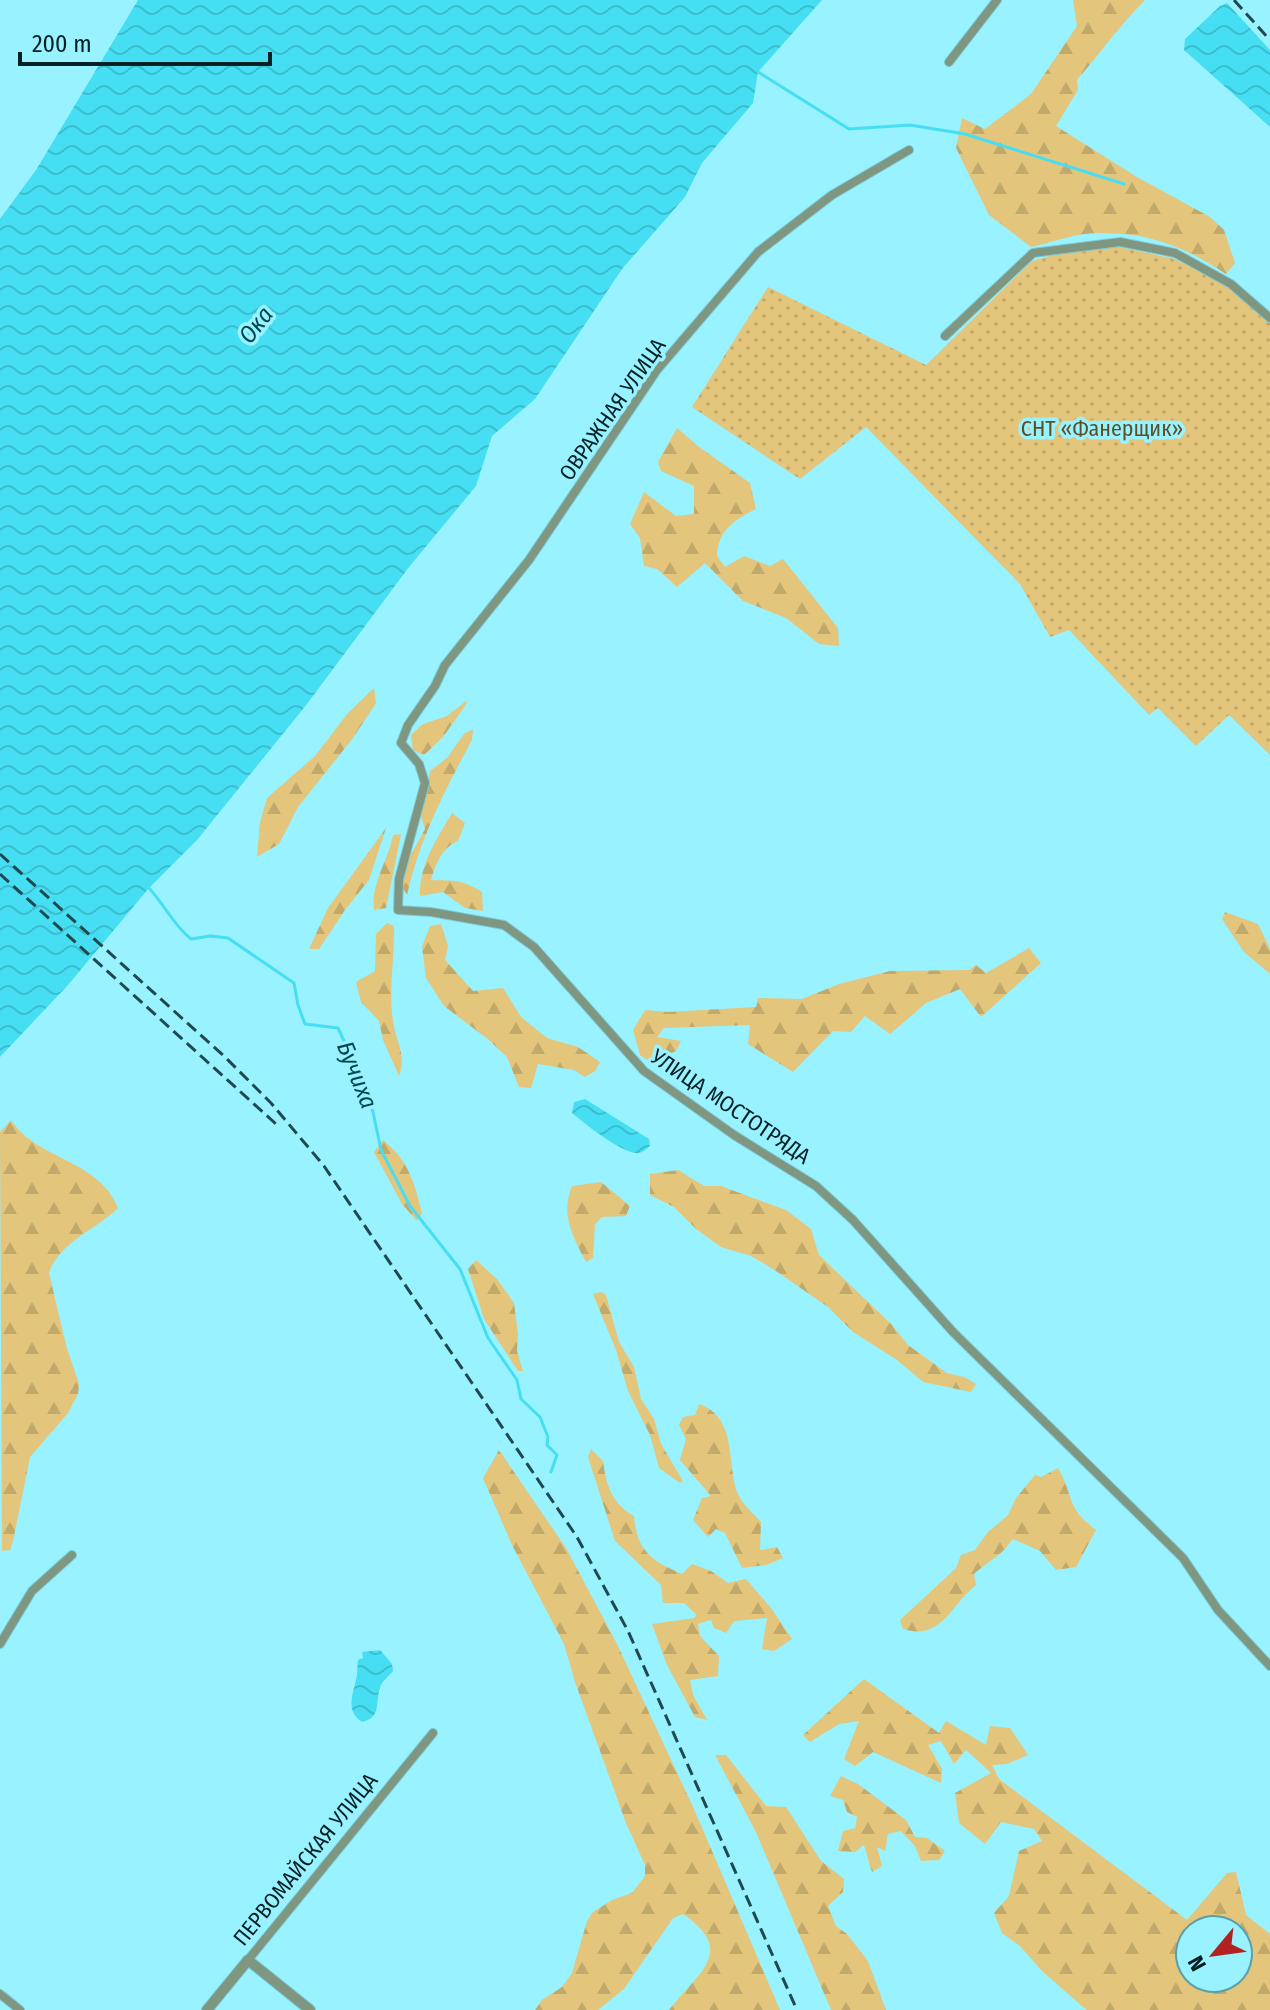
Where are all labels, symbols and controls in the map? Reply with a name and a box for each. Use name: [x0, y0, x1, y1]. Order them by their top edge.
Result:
scale bar: [20, 16, 270, 66]
text: 200 m: [32, 30, 92, 58]
water label: Ока: [233, 301, 279, 349]
street label: ОВРАЖНАЯ УЛИЦА: [553, 333, 672, 486]
park label: СНТ «Фанерщик»: [1021, 415, 1183, 442]
water label: Бучиха: [331, 1037, 383, 1113]
street label: УЛИЦА МОСТОТРЯДА: [645, 1042, 816, 1170]
street label: ПЕРВОМАЙСКАЯ УЛИЦА: [227, 1767, 384, 1951]
north arrow: [1174, 1914, 1254, 1994]
text: N: [1182, 1951, 1212, 1976]

